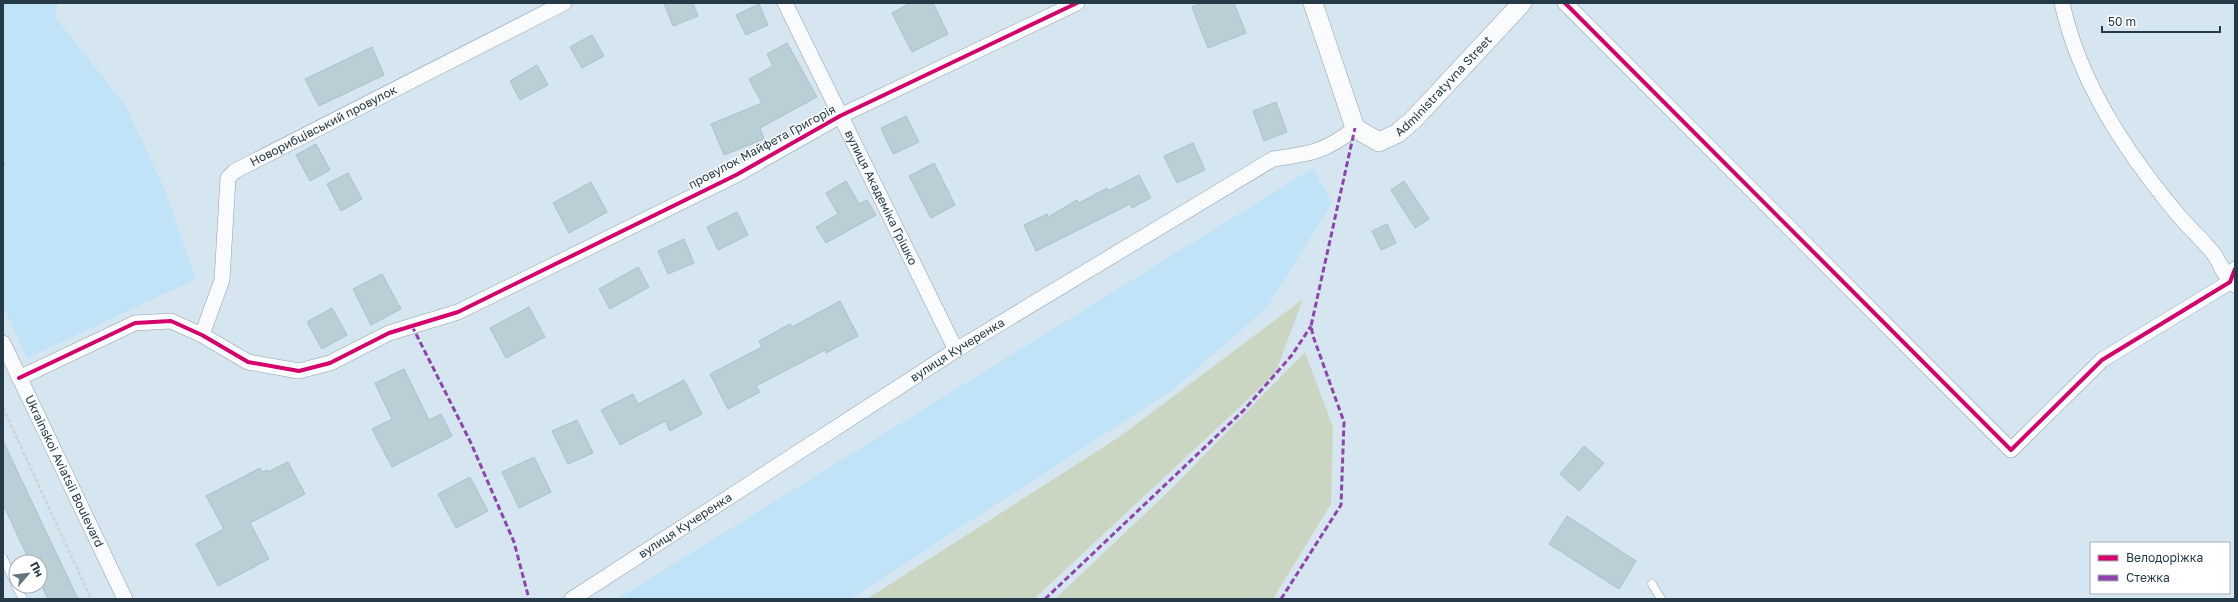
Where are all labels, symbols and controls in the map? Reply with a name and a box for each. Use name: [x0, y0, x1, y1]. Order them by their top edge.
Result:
scale bar: [2102, 8, 2220, 34]
text: 50 m: [2108, 14, 2136, 29]
street label: Administratyvna Street: [1392, 32, 1495, 139]
street label: Новорибцівський провулок: [247, 82, 399, 169]
street label: провулок Майфета Григорія: [686, 101, 838, 192]
street label: вулиця Академіка Грішко: [842, 127, 921, 267]
street label: вулиця Кучеренка: [907, 314, 1007, 385]
street label: Ukrainskoi Aviatsii Boulevard: [22, 393, 107, 549]
street label: вулиця Кучеренка: [635, 489, 735, 561]
legend: [2090, 542, 2230, 594]
text: Велодоріжка: [2126, 550, 2203, 565]
north arrow: [8, 554, 48, 594]
text: Пн: [28, 559, 47, 579]
text: Стежка: [2126, 570, 2170, 585]

